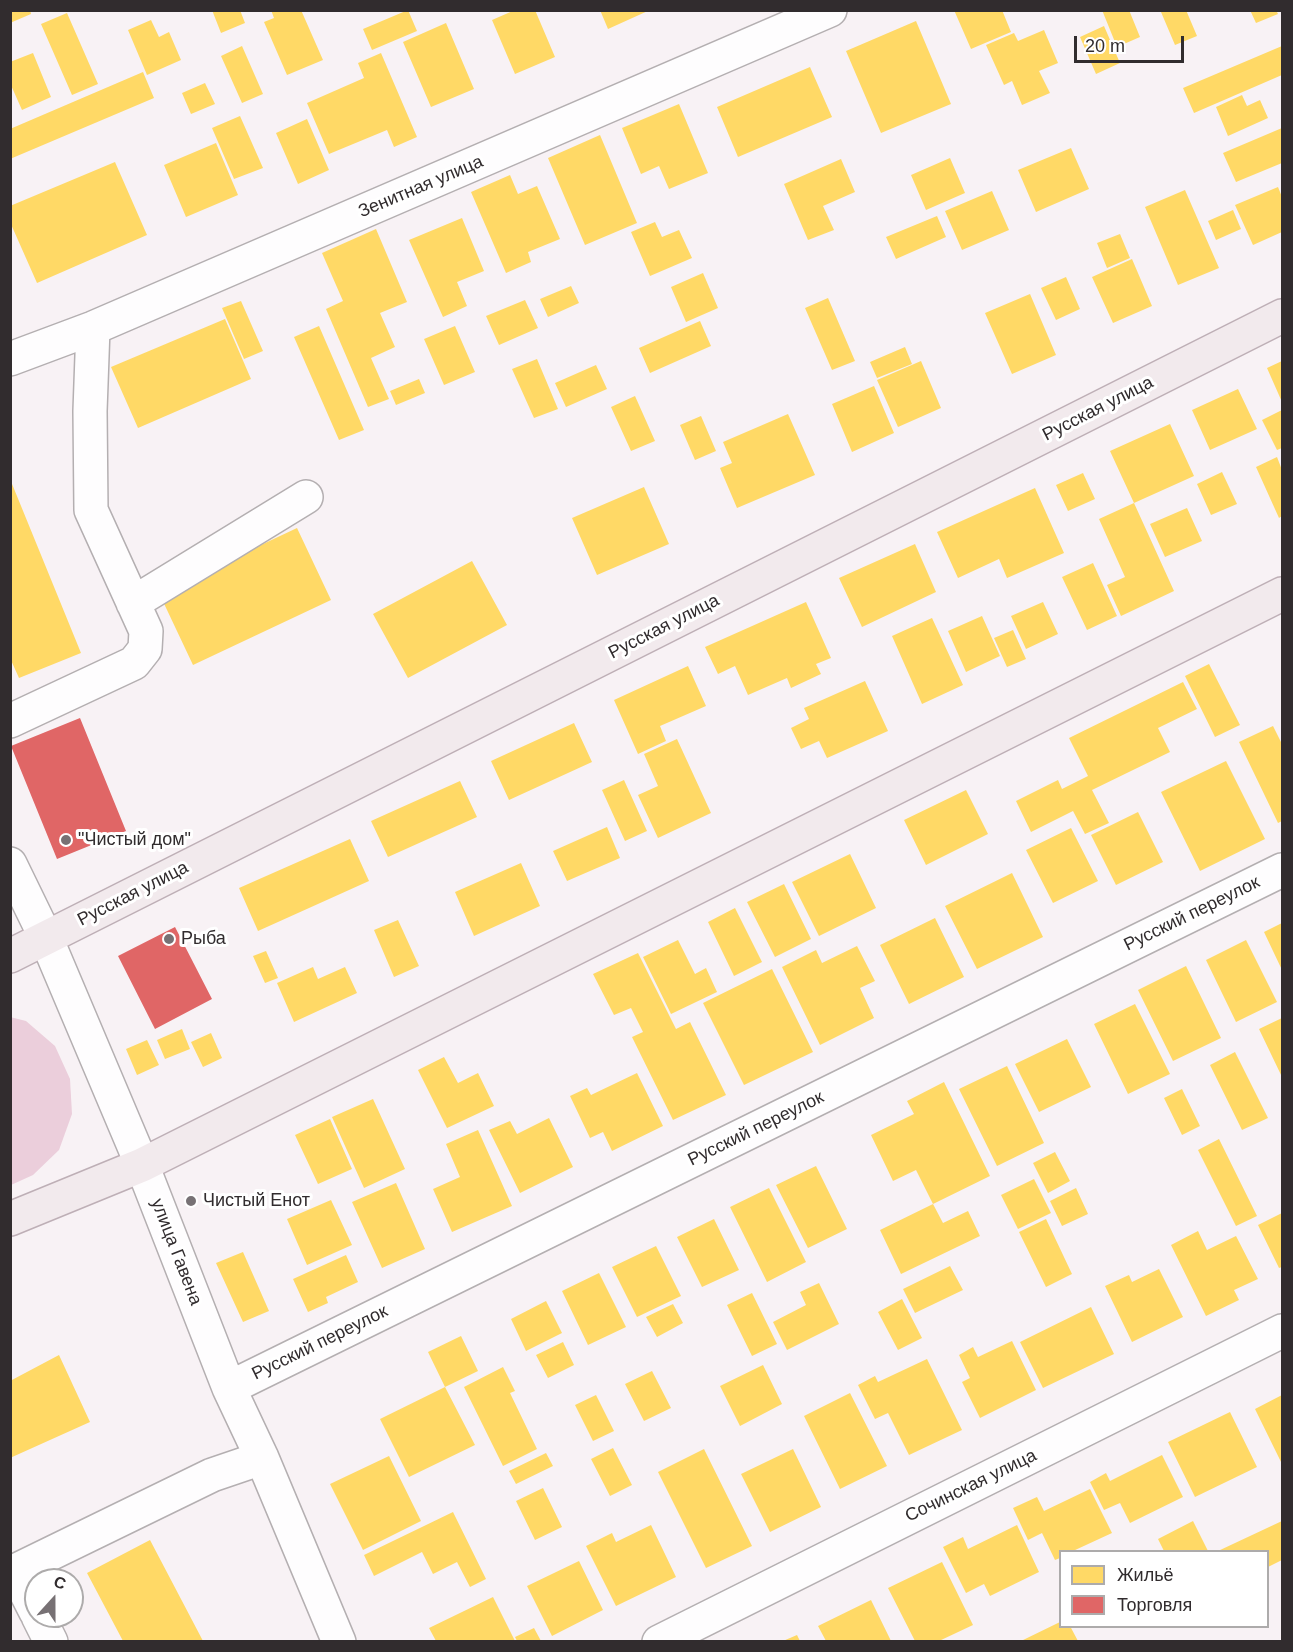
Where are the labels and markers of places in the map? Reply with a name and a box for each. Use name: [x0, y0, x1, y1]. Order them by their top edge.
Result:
place label: "Чистый дом": [78, 829, 191, 851]
marker: "Чистый дом": [59, 833, 73, 847]
place label: Рыба: [181, 928, 226, 950]
marker: Рыба: [162, 932, 176, 946]
place label: Чистый Енот: [203, 1190, 310, 1212]
marker: Чистый Енот: [184, 1194, 198, 1208]

